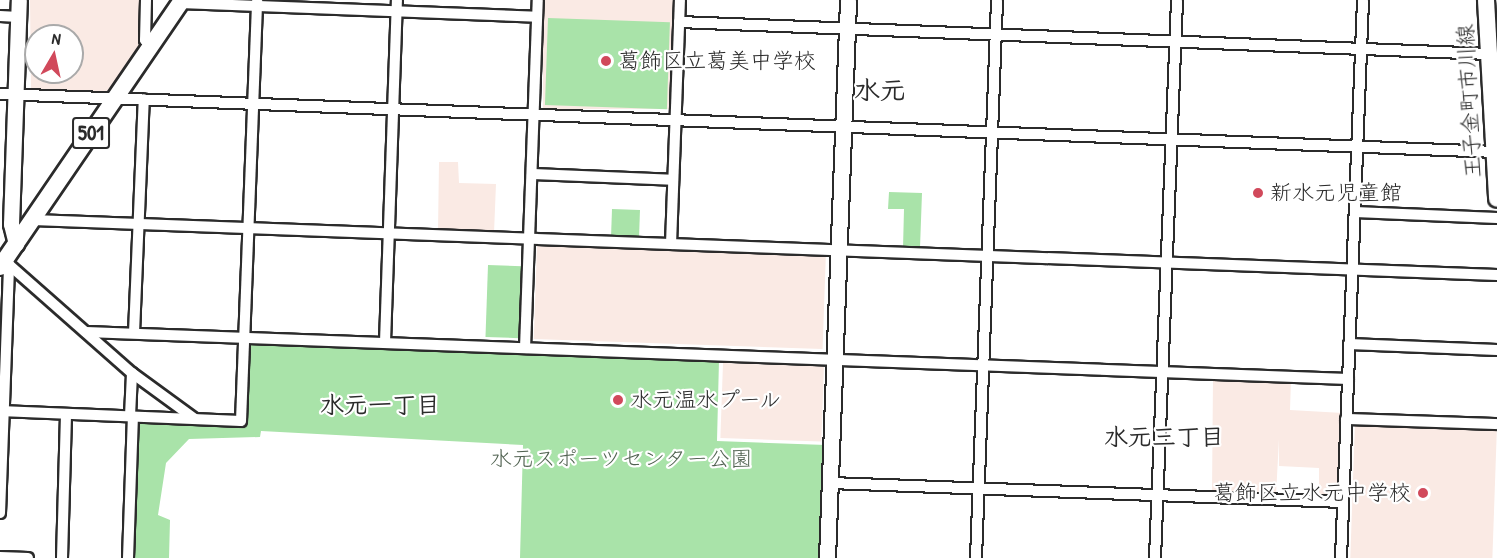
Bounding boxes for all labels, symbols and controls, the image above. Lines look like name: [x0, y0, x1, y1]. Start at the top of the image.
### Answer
street label: 王子金町市川線: [1452, 23, 1486, 179]
north arrow: [24, 24, 84, 84]
text: N: [51, 27, 62, 50]
place label: 葛飾区立葛美中学校: [618, 48, 816, 74]
marker: 葛飾区立葛美中学校: [599, 54, 613, 68]
district label: 水元: [854, 74, 906, 106]
road number: 501: [72, 115, 110, 151]
place label: 新水元児童館: [1270, 180, 1402, 206]
marker: 新水元児童館: [1251, 186, 1265, 200]
place label: 水元温水プール: [630, 387, 783, 413]
district label: 水元一丁目: [320, 391, 440, 419]
marker: 水元温水プール: [611, 393, 625, 407]
district label: 水元三丁目: [1104, 423, 1224, 451]
park label: 水元スポーツセンター公園: [489, 446, 753, 472]
place label: 葛飾区立水元中学校: [1213, 480, 1411, 506]
marker: 葛飾区立水元中学校: [1416, 486, 1430, 500]

